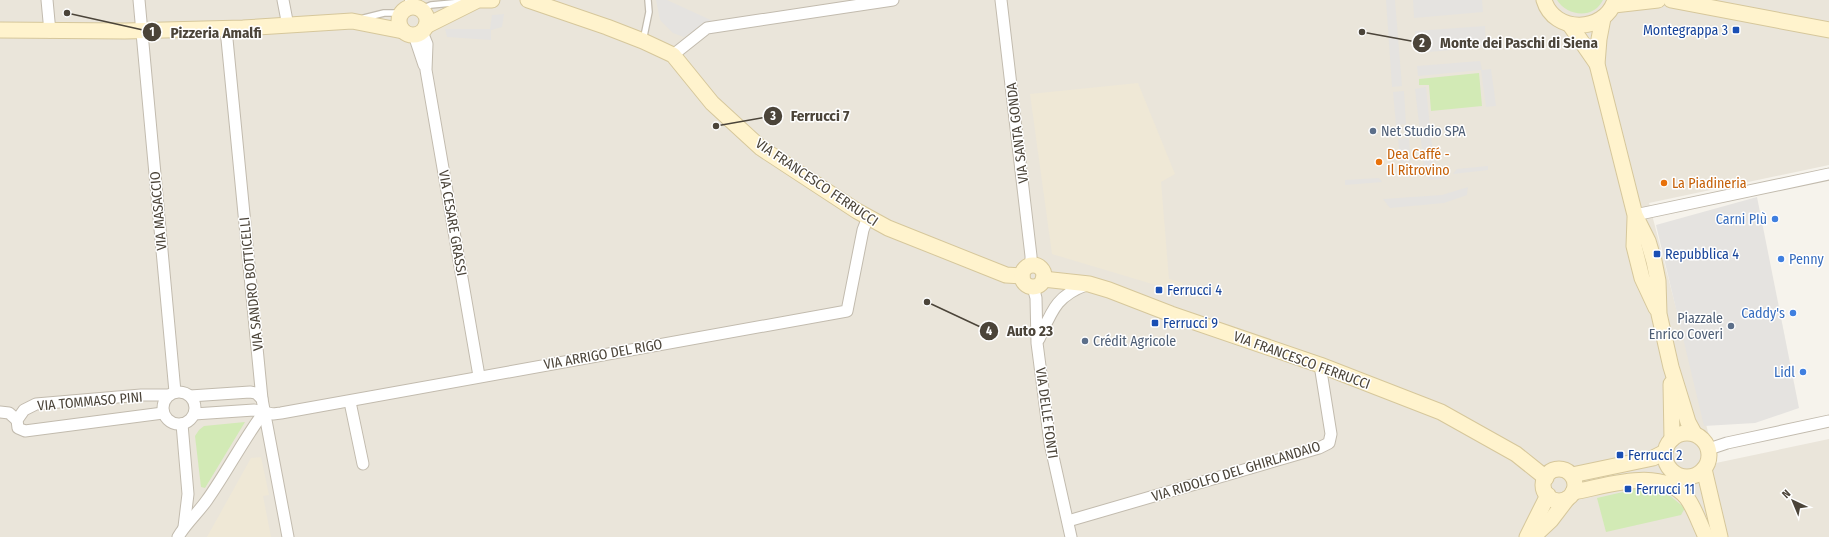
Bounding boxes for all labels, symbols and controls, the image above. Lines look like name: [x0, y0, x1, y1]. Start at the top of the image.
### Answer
callout: Pizzeria Amalfi: [142, 19, 269, 46]
place label: Montegrappa 3: [1643, 22, 1728, 39]
text: Pizzeria Amalfi: [170, 24, 262, 42]
text: 1: [149, 25, 155, 39]
marker: Montegrappa 3: [1731, 25, 1741, 35]
callout: Monte dei Paschi di Siena: [1412, 29, 1606, 56]
text: Monte dei Paschi di Siena: [1440, 34, 1598, 52]
text: 2: [1418, 36, 1425, 50]
street label: VIA SANTA GONDA: [1003, 81, 1032, 184]
callout: Ferrucci 7: [763, 102, 858, 129]
text: Ferrucci 7: [791, 107, 850, 125]
text: 3: [769, 109, 776, 123]
place label: Net Studio SPA: [1381, 123, 1466, 140]
marker: Net Studio SPA: [1368, 126, 1378, 136]
street label: VIA FRANCESCO FERRUCCI: [752, 135, 881, 230]
place label: Dea Caffé - Il Ritrovino: [1387, 146, 1450, 179]
marker: Dea Caffé - Il Ritrovino: [1374, 157, 1384, 167]
street label: VIA CESARE GRASSI: [435, 169, 470, 277]
street label: VIA MASACCIO: [147, 171, 170, 251]
place label: La Piadineria: [1672, 175, 1747, 192]
marker: La Piadineria: [1659, 178, 1669, 188]
place label: Carni PIù: [1716, 211, 1767, 228]
marker: Carni PIù: [1770, 214, 1780, 224]
street label: VIA SANDRO BOTTICELLI: [236, 216, 267, 352]
place label: Repubblica 4: [1665, 246, 1739, 263]
marker: Repubblica 4: [1652, 249, 1662, 259]
place label: Penny: [1789, 251, 1824, 268]
marker: Penny: [1776, 254, 1786, 264]
place label: Ferrucci 4: [1167, 282, 1222, 299]
marker: Ferrucci 4: [1154, 285, 1164, 295]
place label: Caddy's: [1741, 305, 1785, 322]
marker: Caddy's: [1788, 308, 1798, 318]
place label: Piazzale Enrico Coveri: [1649, 310, 1723, 343]
place label: Ferrucci 9: [1163, 315, 1218, 332]
callout: Auto 23: [979, 318, 1061, 345]
marker: Ferrucci 9: [1150, 318, 1160, 328]
marker: Piazzale Enrico Coveri: [1726, 321, 1736, 331]
text: Auto 23: [1006, 322, 1053, 340]
text: 4: [986, 324, 992, 338]
street label: VIA FRANCESCO FERRUCCI: [1231, 328, 1372, 393]
place label: Crédit Agricole: [1093, 333, 1176, 350]
street label: VIA ARRIGO DEL RIGO: [542, 336, 664, 373]
marker: Crédit Agricole: [1080, 336, 1090, 346]
place label: Lidl: [1774, 364, 1795, 381]
street label: VIA DELLE FONTI: [1032, 366, 1061, 460]
marker: Lidl: [1798, 367, 1808, 377]
street label: VIA TOMMASO PINI: [37, 388, 143, 415]
street label: VIA RIDOLFO DEL GHIRLANDAIO: [1150, 438, 1323, 505]
place label: Ferrucci 2: [1628, 447, 1682, 464]
marker: Ferrucci 2: [1615, 450, 1625, 460]
place label: Ferrucci 11: [1636, 481, 1695, 498]
north arrow: [1773, 481, 1813, 521]
marker: Ferrucci 11: [1623, 484, 1633, 494]
text: N: [1780, 487, 1793, 501]

